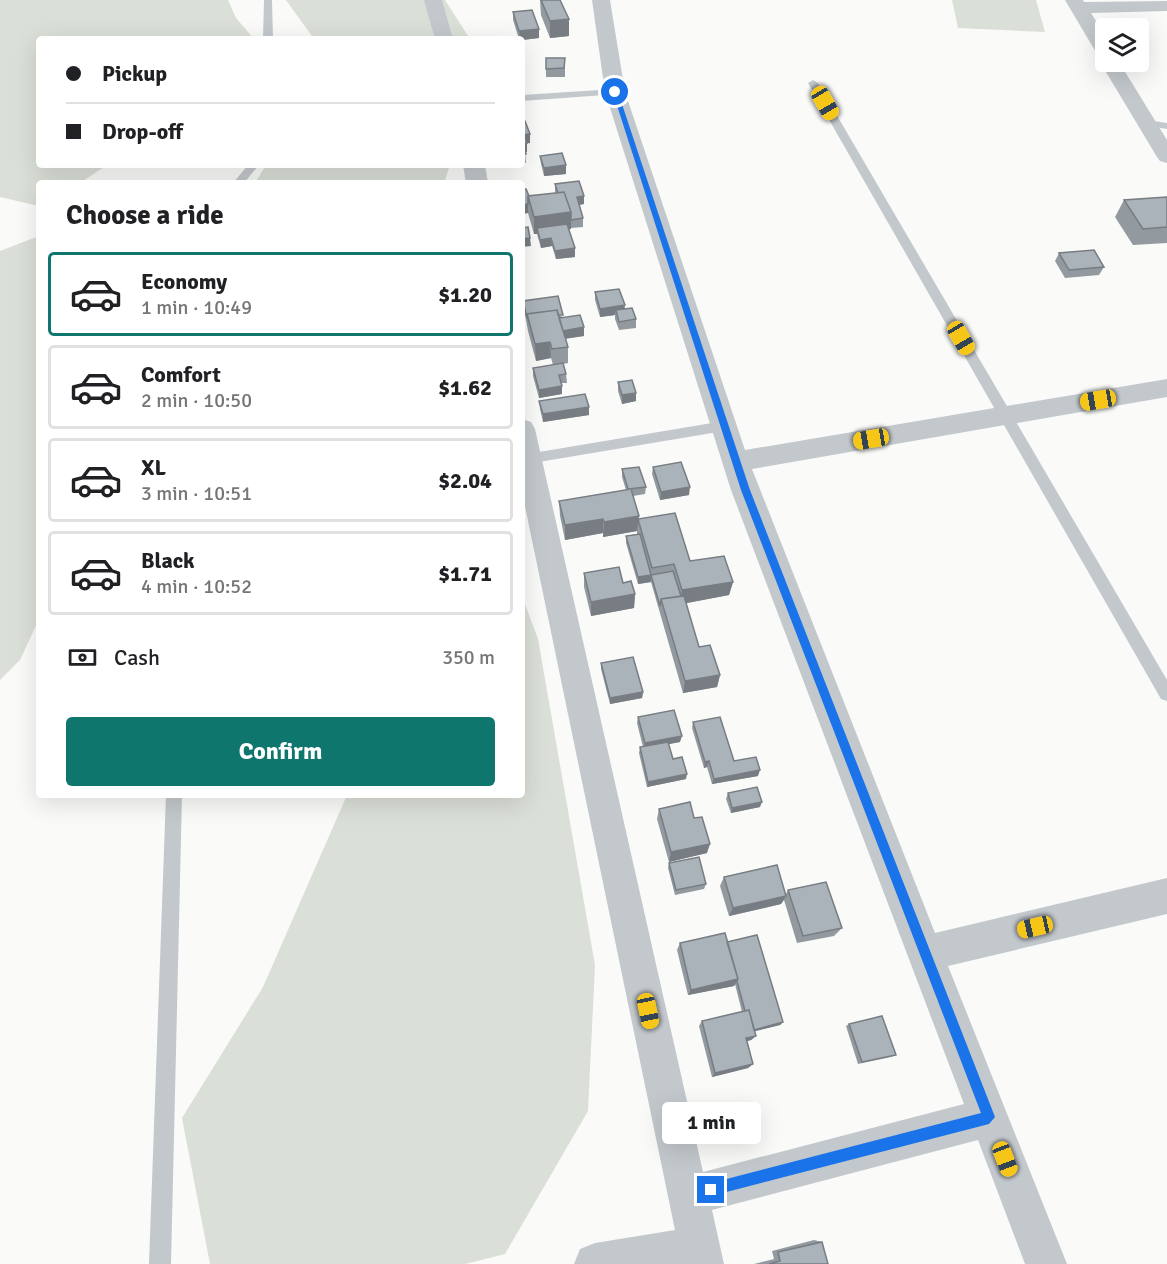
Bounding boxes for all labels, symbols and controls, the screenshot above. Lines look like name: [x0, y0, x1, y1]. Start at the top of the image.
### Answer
map controls: [1095, 18, 1149, 72]
button: layers: [1095, 18, 1149, 72]
text: Pickup: [102, 60, 167, 87]
route start: [601, 78, 628, 105]
car: [808, 83, 842, 123]
text: Drop-off: [102, 118, 183, 145]
text: Choose a ride: [66, 199, 224, 232]
icon: car: [69, 267, 123, 321]
text: Economy: [141, 268, 227, 295]
text: $1.20: [438, 281, 492, 308]
text: 1 min · 10:49: [141, 295, 252, 320]
car: [944, 318, 978, 358]
icon: car: [69, 360, 123, 414]
text: Comfort: [141, 361, 221, 388]
text: $1.62: [438, 374, 492, 401]
text: 2 min · 10:50: [141, 388, 252, 413]
car: [1079, 388, 1117, 412]
car: [852, 427, 890, 451]
icon: car: [69, 453, 123, 507]
text: XL: [141, 454, 166, 481]
text: $2.04: [438, 467, 492, 494]
text: 3 min · 10:51: [141, 481, 252, 506]
icon: car: [69, 546, 123, 600]
text: Black: [141, 547, 195, 574]
text: $1.71: [438, 560, 492, 587]
text: 4 min · 10:52: [141, 574, 252, 599]
icon: cash: [66, 641, 99, 674]
text: Cash: [114, 644, 160, 671]
text: 350 m: [442, 645, 495, 670]
button: Confirm: [66, 717, 495, 786]
car: [1015, 914, 1055, 940]
car: [635, 992, 661, 1030]
callout: 1 min: [662, 1103, 760, 1145]
text: 1 min: [687, 1110, 736, 1135]
car: [990, 1139, 1020, 1179]
route end: [697, 1176, 724, 1203]

